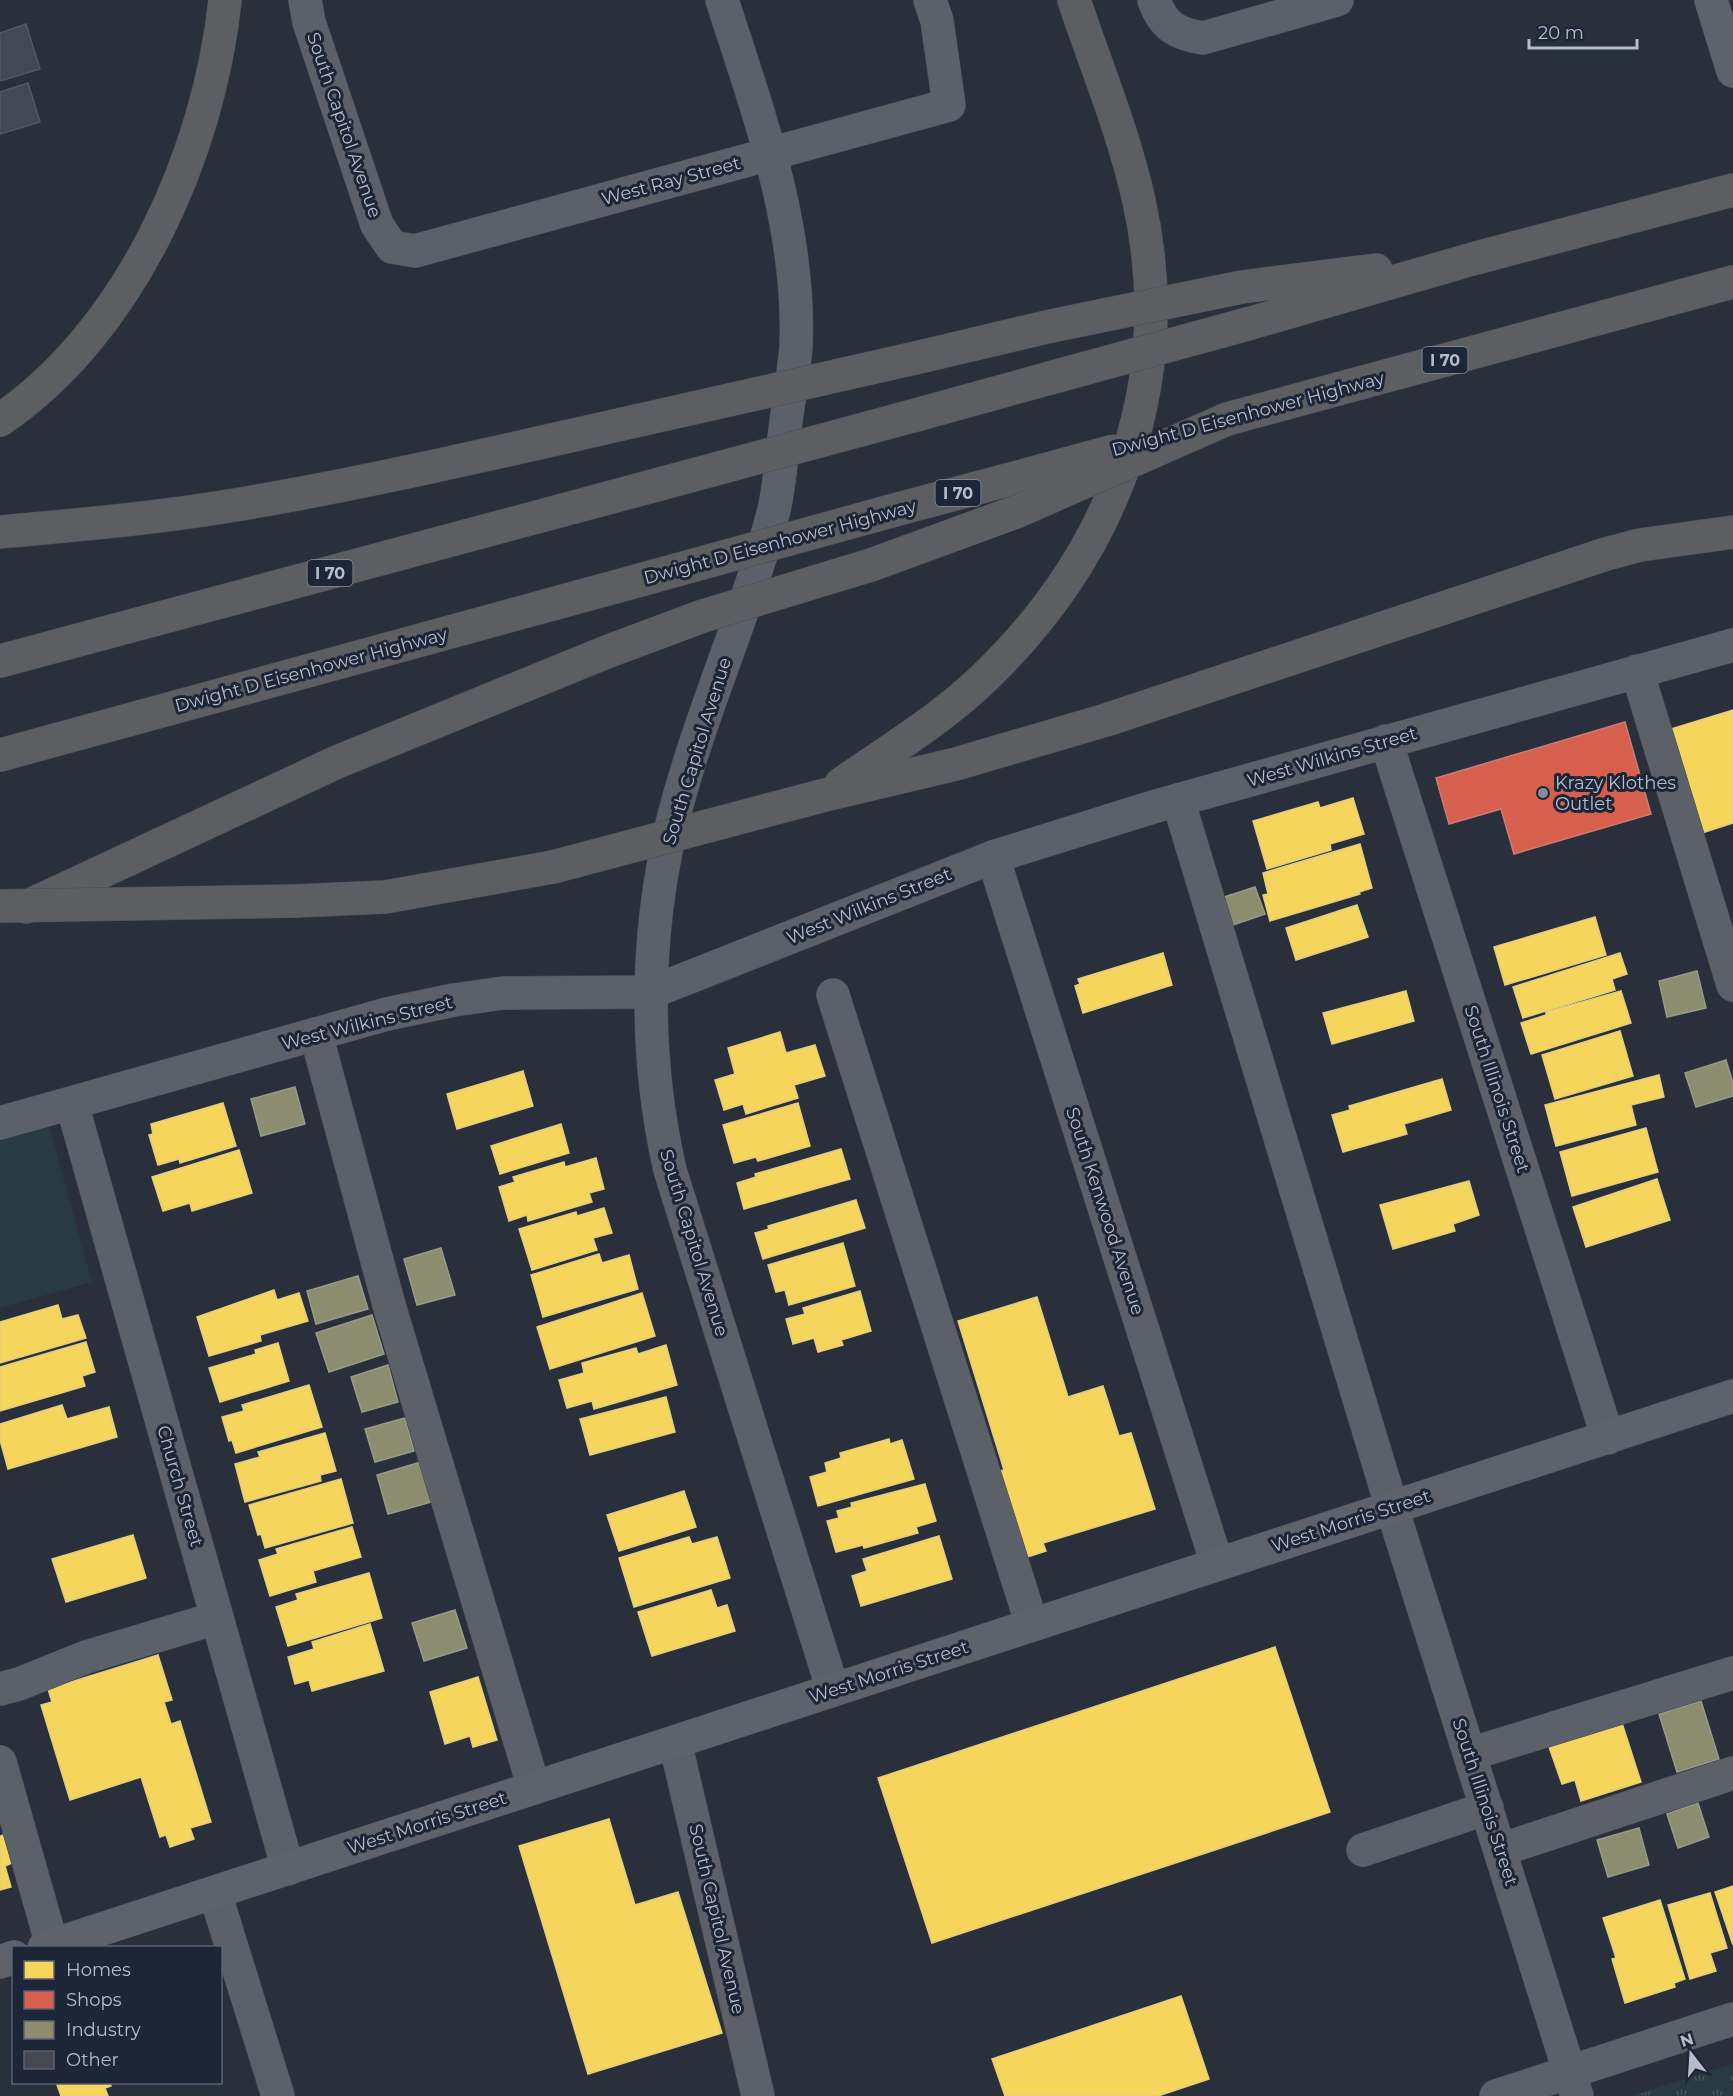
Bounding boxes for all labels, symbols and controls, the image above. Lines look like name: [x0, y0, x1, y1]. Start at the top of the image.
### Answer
scale bar: [1529, 12, 1637, 50]
text: 20 m: [1538, 22, 1584, 44]
street label: South Capitol Avenue: [302, 29, 386, 221]
street label: West Ray Street: [599, 152, 743, 210]
road number: I 70: [1422, 347, 1468, 373]
street label: Dwight D Eisenhower Highway: [1109, 367, 1387, 461]
road number: I 70: [936, 480, 980, 506]
street label: Dwight D Eisenhower Highway: [641, 495, 919, 589]
road number: I 70: [308, 560, 352, 586]
street label: Dwight D Eisenhower Highway: [172, 623, 450, 717]
street label: South Capitol Avenue: [658, 655, 736, 847]
street label: West Wilkins Street: [1244, 722, 1420, 792]
place label: Krazy Klothes Outlet: [1555, 772, 1676, 815]
marker: Krazy Klothes Outlet: [1536, 786, 1550, 800]
street label: West Wilkins Street: [783, 863, 955, 949]
street label: West Wilkins Street: [279, 991, 455, 1055]
street label: South Illinois Street: [1460, 1002, 1534, 1176]
street label: South Kenwood Avenue: [1061, 1104, 1149, 1318]
street label: South Capitol Avenue: [655, 1147, 733, 1339]
street label: Church Street: [152, 1423, 208, 1549]
street label: West Morris Street: [1269, 1485, 1433, 1557]
street label: West Morris Street: [807, 1636, 971, 1708]
street label: South Illinois Street: [1448, 1715, 1522, 1889]
street label: West Morris Street: [345, 1787, 509, 1859]
street label: South Capitol Avenue: [684, 1822, 750, 2016]
legend: [12, 1946, 222, 2084]
text: Homes: [66, 1959, 131, 1981]
text: Shops: [66, 1989, 122, 2011]
text: Industry: [66, 2019, 141, 2041]
north arrow: [1661, 2024, 1721, 2084]
text: N: [1678, 2029, 1696, 2051]
text: Other: [66, 2049, 119, 2071]

